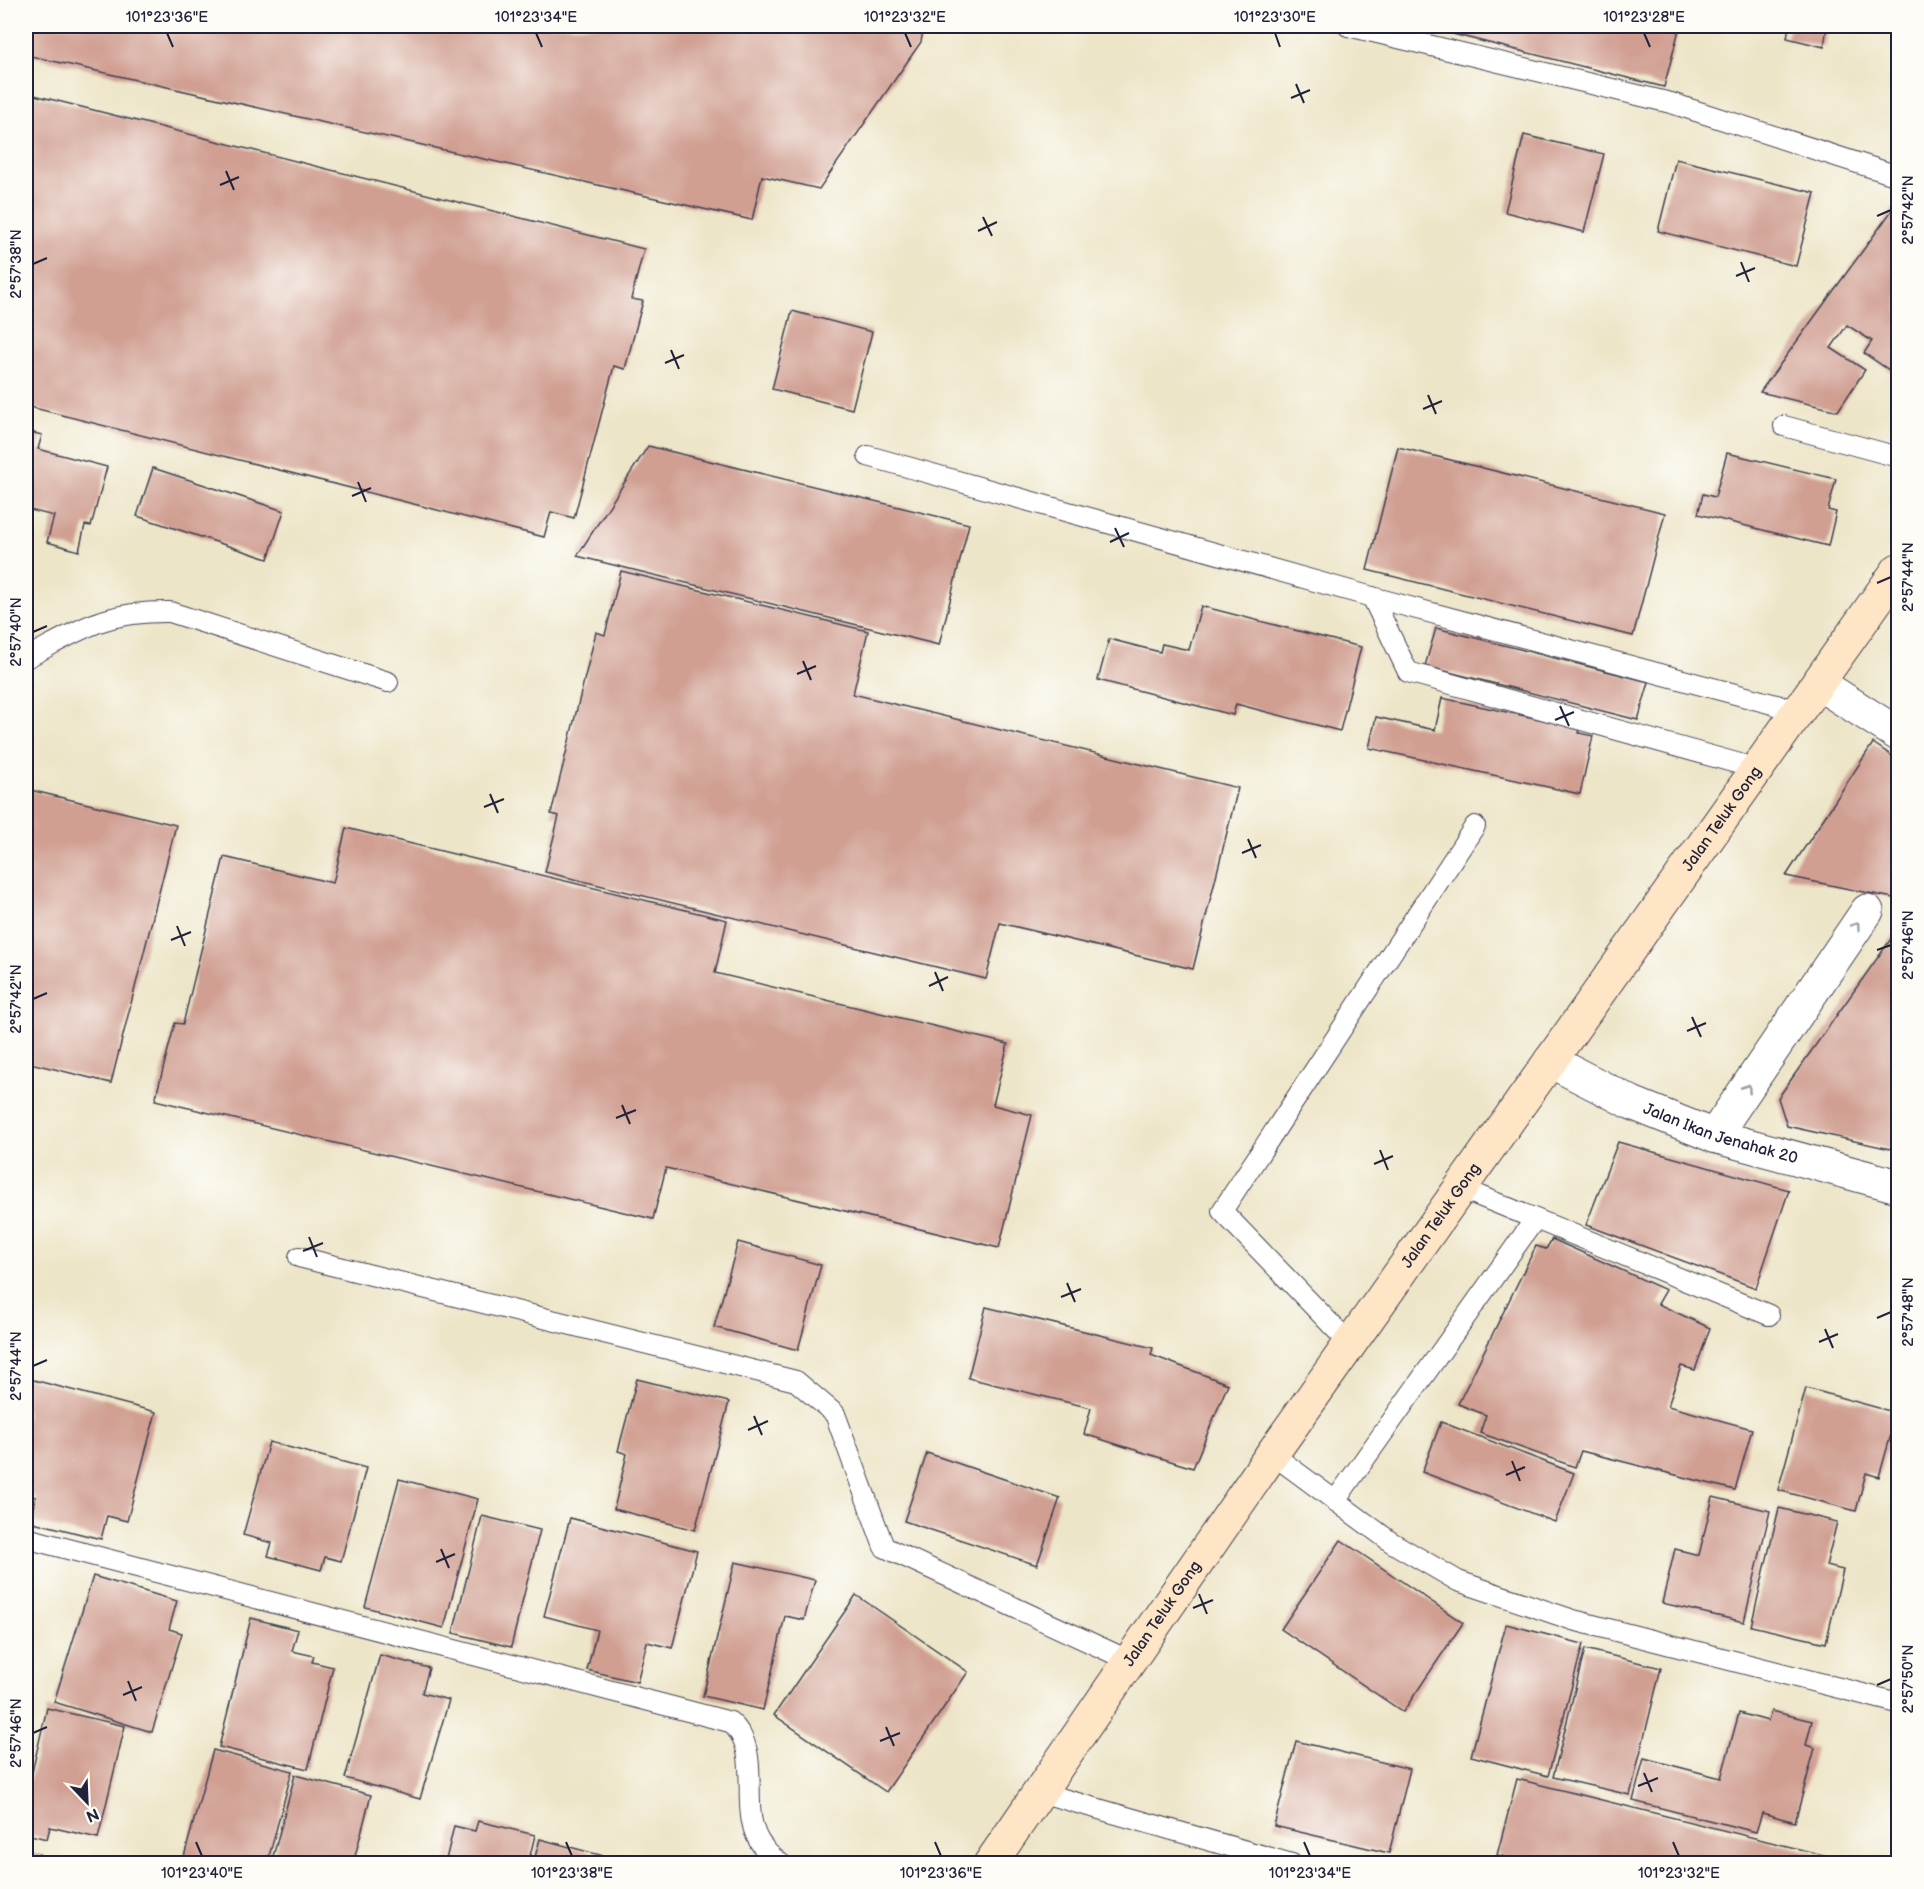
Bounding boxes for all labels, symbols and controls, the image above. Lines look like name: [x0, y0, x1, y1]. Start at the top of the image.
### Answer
text: 101°23'36"E: [126, 8, 208, 27]
text: 101°23'34"E: [495, 8, 577, 27]
text: 101°23'32"E: [864, 8, 946, 27]
text: 101°23'30"E: [1234, 8, 1316, 27]
text: 101°23'28"E: [1603, 8, 1685, 27]
text: 2°57'42"N: [1899, 175, 1918, 245]
text: 2°57'38"N: [7, 229, 26, 299]
text: 2°57'44"N: [1899, 542, 1918, 612]
text: 2°57'40"N: [7, 597, 26, 667]
street label: Jalan Teluk Gong: [1678, 763, 1765, 875]
text: 2°57'46"N: [1899, 910, 1918, 980]
one-way arrow: [1849, 922, 1860, 933]
text: 2°57'42"N: [7, 964, 26, 1034]
one-way arrow: [1740, 1083, 1751, 1094]
street label: Jalan Ikan Jenahak 20: [1641, 1099, 1800, 1168]
street label: Jalan Teluk Gong: [1397, 1159, 1485, 1271]
text: 2°57'48"N: [1899, 1277, 1918, 1347]
text: 2°57'44"N: [7, 1331, 26, 1401]
street label: Jalan Teluk Gong: [1119, 1557, 1205, 1670]
text: 2°57'50"N: [1899, 1645, 1918, 1713]
text: 2°57'46"N: [7, 1698, 26, 1768]
north arrow: [57, 1772, 117, 1832]
text: N: [83, 1803, 102, 1826]
text: 101°23'40"E: [161, 1864, 243, 1883]
text: 101°23'38"E: [531, 1864, 613, 1883]
text: 101°23'36"E: [900, 1864, 982, 1883]
text: 101°23'34"E: [1269, 1864, 1351, 1883]
text: 101°23'32"E: [1638, 1864, 1720, 1883]

